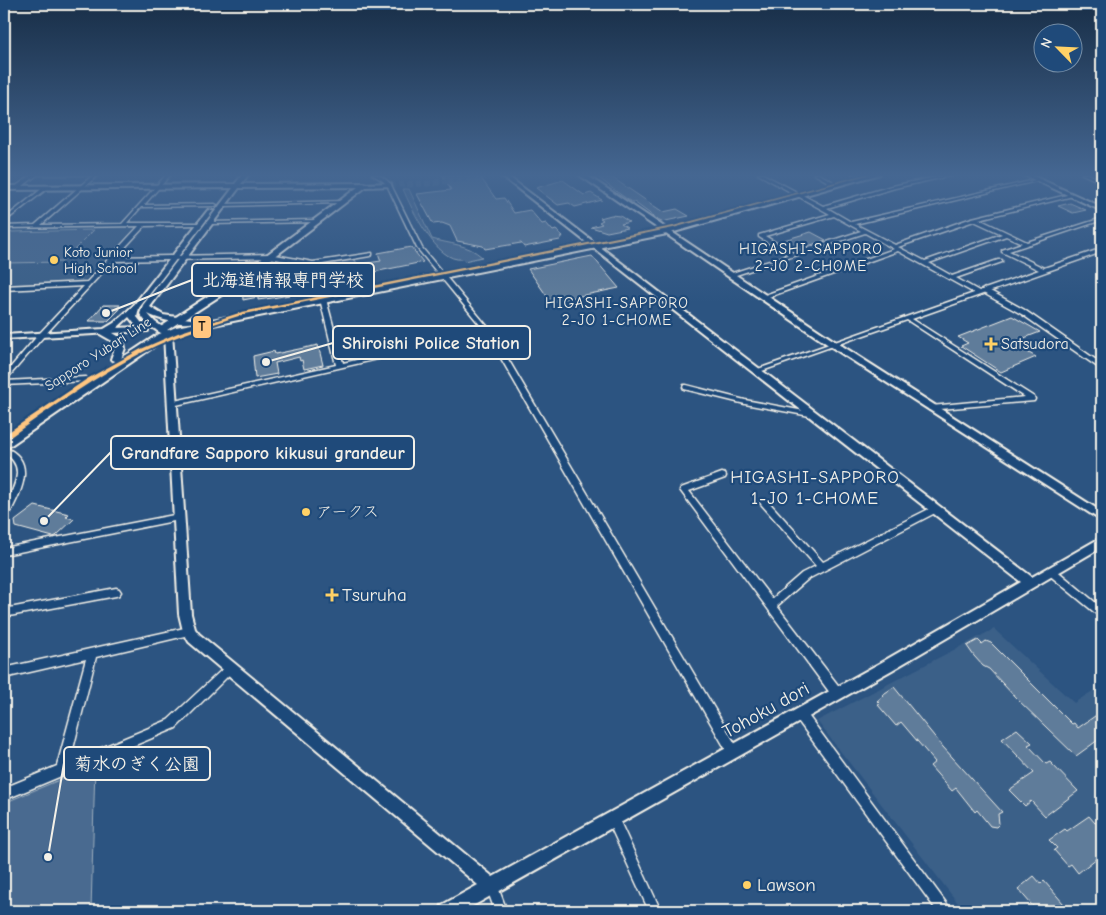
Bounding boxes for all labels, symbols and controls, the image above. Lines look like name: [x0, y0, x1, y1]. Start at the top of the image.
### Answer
north arrow: [1034, 22, 1084, 72]
text: N: [1037, 35, 1056, 51]
district label: HIGASHI-SAPPORO 2-JO 2-CHOME: [739, 240, 883, 275]
place label: Koto Junior High School: [64, 244, 137, 277]
marker: Koto Junior High School: [48, 254, 60, 266]
callout: 北海道情報専門学校: [192, 263, 374, 296]
text: 北海道情報専門学校: [202, 270, 364, 291]
district label: HIGASHI-SAPPORO 2-JO 1-CHOME: [545, 294, 689, 329]
street label: Sapporo Yubari Line: [42, 313, 154, 395]
line badge: T: [192, 315, 212, 339]
text: T: [198, 318, 206, 335]
callout: Shiroishi Police Station: [333, 326, 530, 359]
text: Shiroishi Police Station: [342, 333, 520, 354]
place label: Satsudora: [1001, 335, 1069, 353]
marker: Satsudora: [985, 338, 997, 350]
callout: Grandfare Sapporo kikusui grandeur: [111, 436, 414, 469]
text: Grandfare Sapporo kikusui grandeur: [121, 443, 405, 464]
district label: HIGASHI-SAPPORO 1-JO 1-CHOME: [730, 467, 900, 509]
place label: アークス: [316, 503, 379, 521]
marker: アークス: [300, 506, 312, 518]
place label: Tsuruha: [342, 584, 407, 606]
marker: Tsuruha: [326, 589, 338, 601]
street label: Tohoku dori: [719, 677, 813, 743]
callout: 菊水のぎく公園: [64, 747, 210, 780]
text: 菊水のぎく公園: [74, 754, 200, 775]
place label: Lawson: [757, 874, 816, 896]
marker: Lawson: [741, 879, 753, 891]

